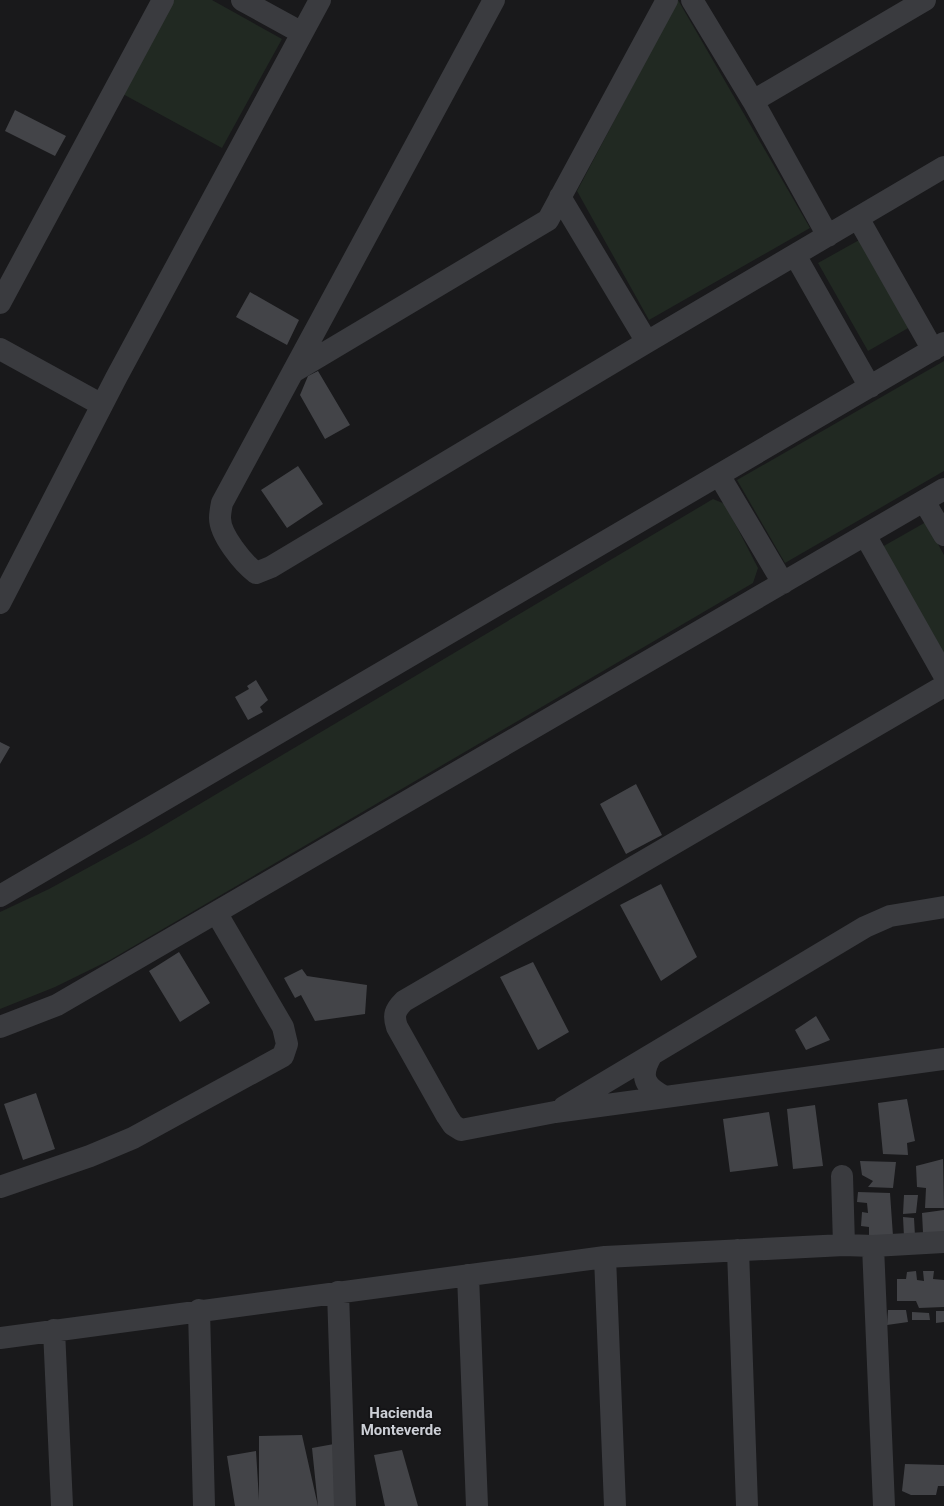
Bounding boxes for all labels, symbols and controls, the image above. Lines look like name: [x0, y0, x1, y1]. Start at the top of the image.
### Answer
district label: Hacienda Monteverde: [361, 1404, 441, 1439]

